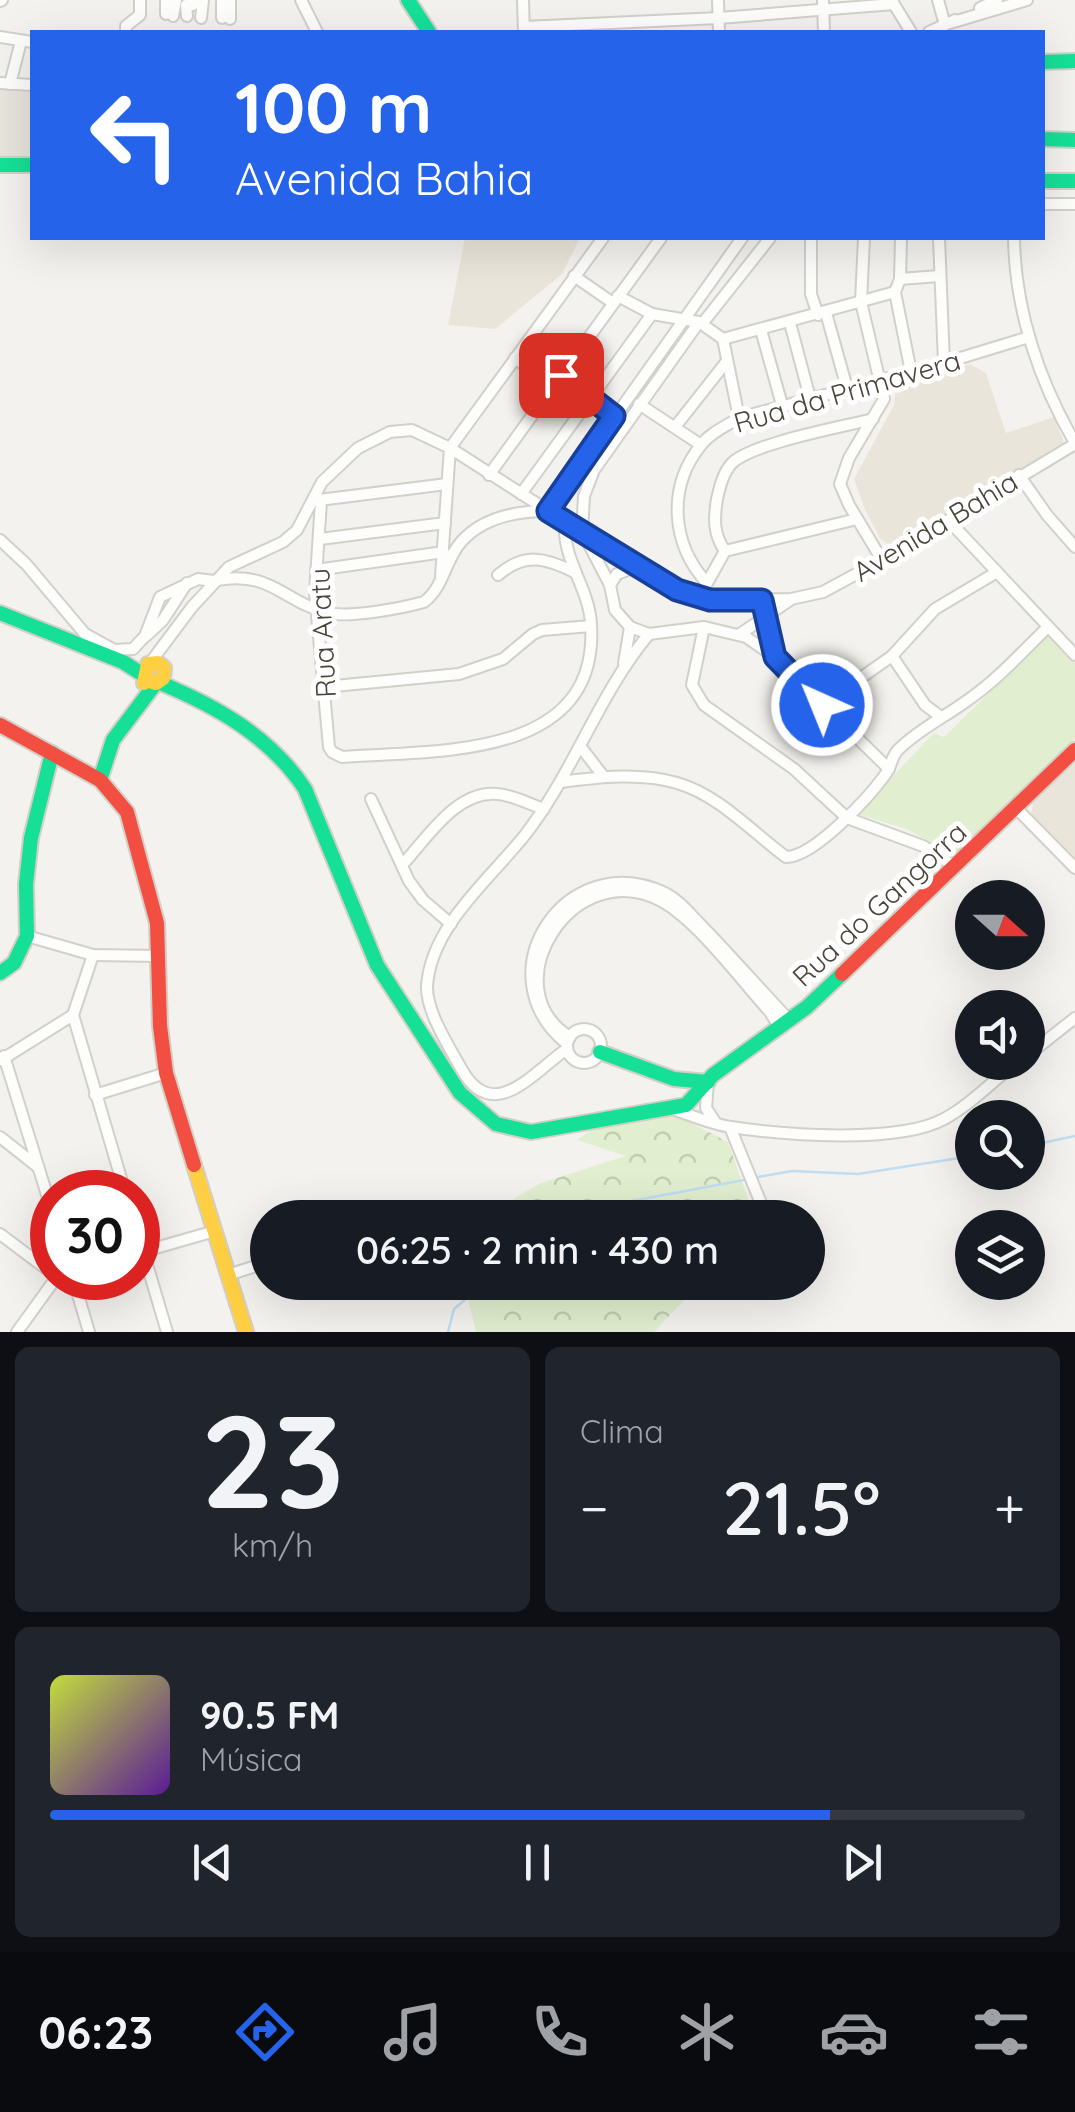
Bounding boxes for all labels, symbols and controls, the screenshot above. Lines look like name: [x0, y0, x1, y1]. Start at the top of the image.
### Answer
text: 100 m: [235, 63, 432, 151]
icon: left: [70, 70, 200, 200]
text: Avenida Bahia: [235, 150, 533, 206]
pin: [519, 333, 604, 418]
street label: Rua da Primavera: [730, 342, 964, 440]
icon: arrive: [534, 348, 589, 403]
street label: Avenida Bahia: [846, 463, 1024, 589]
street label: Rua Aratu: [301, 567, 343, 699]
position arrow: [770, 653, 874, 757]
street label: Rua do Gangorra: [785, 814, 973, 994]
north arrow: [955, 880, 1045, 970]
map controls: [955, 880, 1045, 1300]
button: sound: [955, 990, 1045, 1080]
button: search: [955, 1100, 1045, 1190]
speed limit sign: 30: [30, 1170, 160, 1300]
button: layers: [955, 1210, 1045, 1300]
text: 06:25 · 2 min · 430 m: [356, 1226, 719, 1274]
text: 23: [201, 1378, 344, 1541]
text: Clima: [580, 1411, 664, 1451]
text: 21.5°: [722, 1460, 880, 1554]
text: −: [580, 1473, 609, 1542]
text: +: [994, 1473, 1025, 1542]
text: km/h: [232, 1525, 313, 1565]
text: 90.5 FM: [200, 1691, 339, 1739]
text: Música: [200, 1739, 303, 1779]
icon: previous: [185, 1835, 240, 1890]
icon: pause: [510, 1835, 565, 1890]
icon: next: [835, 1835, 890, 1890]
icon: directions: [230, 1997, 300, 2067]
icon: music: [378, 1997, 448, 2067]
icon: phone: [525, 1997, 595, 2067]
icon: climate: [672, 1997, 742, 2067]
icon: car: [819, 1997, 889, 2067]
icon: filters: [966, 1997, 1036, 2067]
text: 06:23: [39, 2004, 153, 2060]

